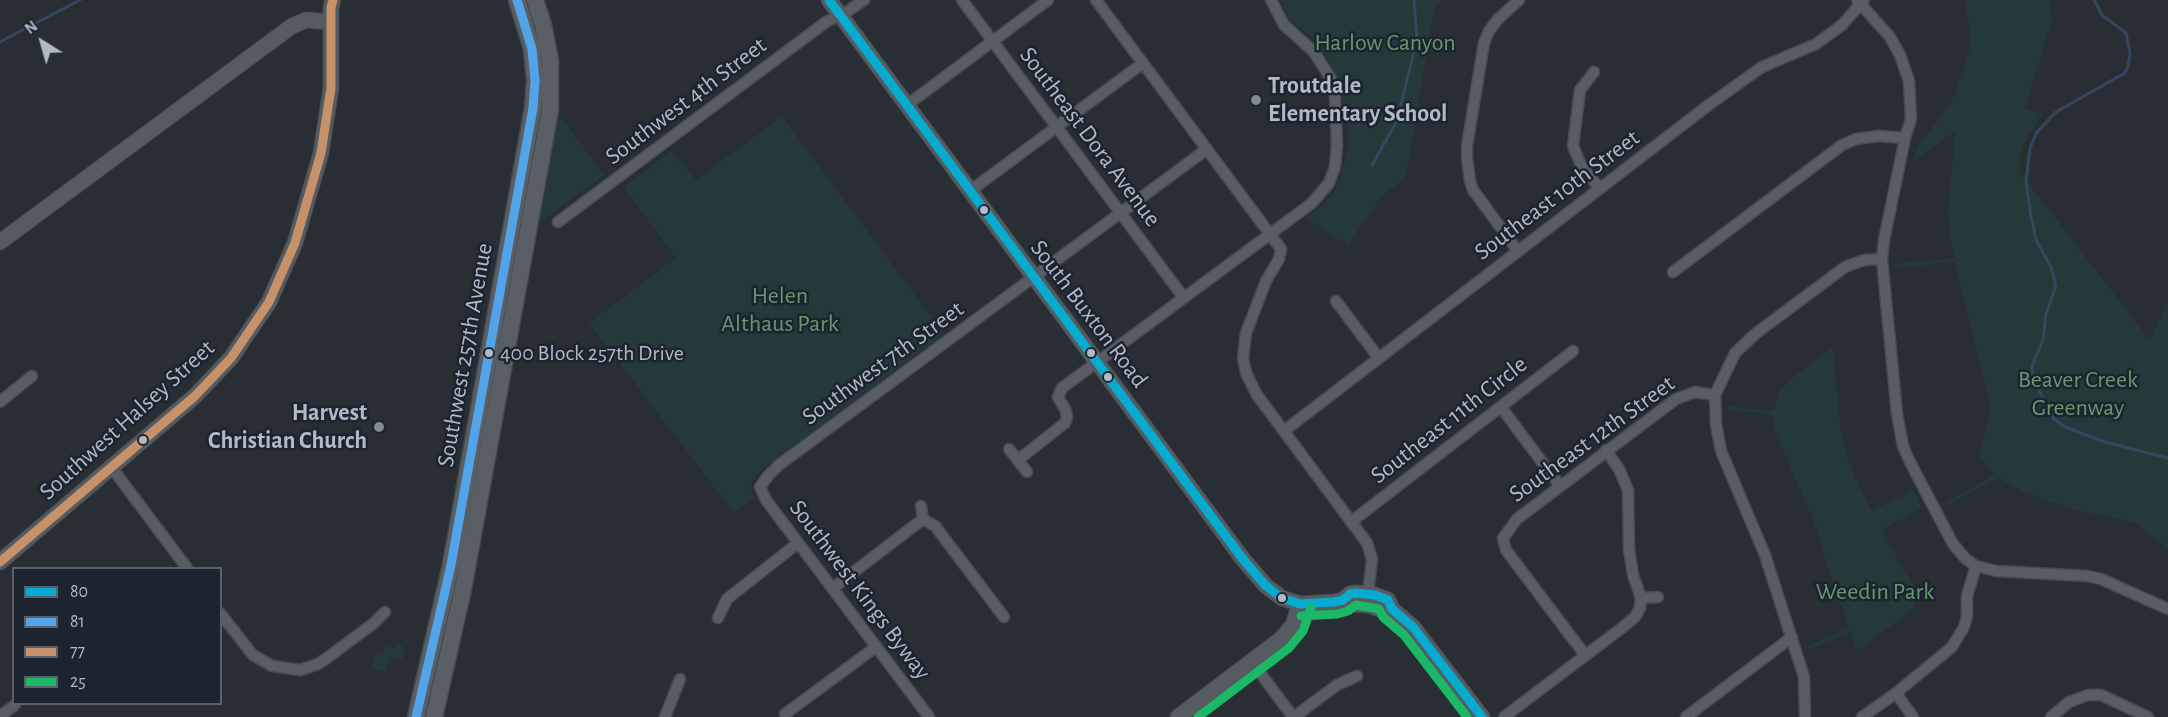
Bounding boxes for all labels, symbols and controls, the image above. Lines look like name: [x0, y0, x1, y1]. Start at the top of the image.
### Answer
north arrow: [12, 12, 72, 72]
text: N: [22, 18, 40, 37]
park label: Harlow Canyon: [1314, 29, 1456, 57]
street label: Southwest 4th Street: [600, 31, 772, 171]
street label: Southeast Dora Avenue: [1013, 42, 1167, 232]
place label: Troutdale Elementary School: [1268, 72, 1447, 128]
marker: Troutdale Elementary School: [1249, 93, 1263, 107]
street label: Southeast 10th Street: [1469, 124, 1645, 266]
unlabelled marker: [978, 204, 990, 216]
street label: South Buxton Road: [1024, 234, 1154, 394]
street label: Southwest 257th Avenue: [431, 241, 499, 469]
park label: Helen Althaus Park: [721, 282, 839, 338]
street label: Southwest 7th Street: [797, 295, 969, 431]
street label: Southwest Halsey Street: [34, 334, 220, 506]
place label: 400 Block 257th Drive: [500, 340, 684, 366]
marker: 400 Block 257th Drive: [483, 347, 495, 359]
unlabelled marker: [1085, 347, 1097, 359]
street label: Southeast 11th Circle: [1365, 350, 1533, 490]
park label: Beaver Creek Greenway: [2018, 366, 2138, 422]
street label: Southeast 12th Street: [1504, 369, 1680, 509]
unlabelled marker: [1102, 371, 1114, 383]
place label: Harvest Christian Church: [208, 399, 367, 455]
marker: Harvest Christian Church: [372, 420, 386, 434]
unlabelled marker: [137, 434, 149, 446]
street label: Southwest Kings Byway: [783, 494, 937, 686]
legend: [12, 567, 222, 705]
park label: Weedin Park: [1816, 578, 1934, 606]
text: 80: [70, 583, 88, 601]
unlabelled marker: [1276, 592, 1288, 604]
text: 81: [70, 613, 85, 631]
text: 77: [70, 643, 85, 661]
text: 25: [70, 673, 86, 691]

